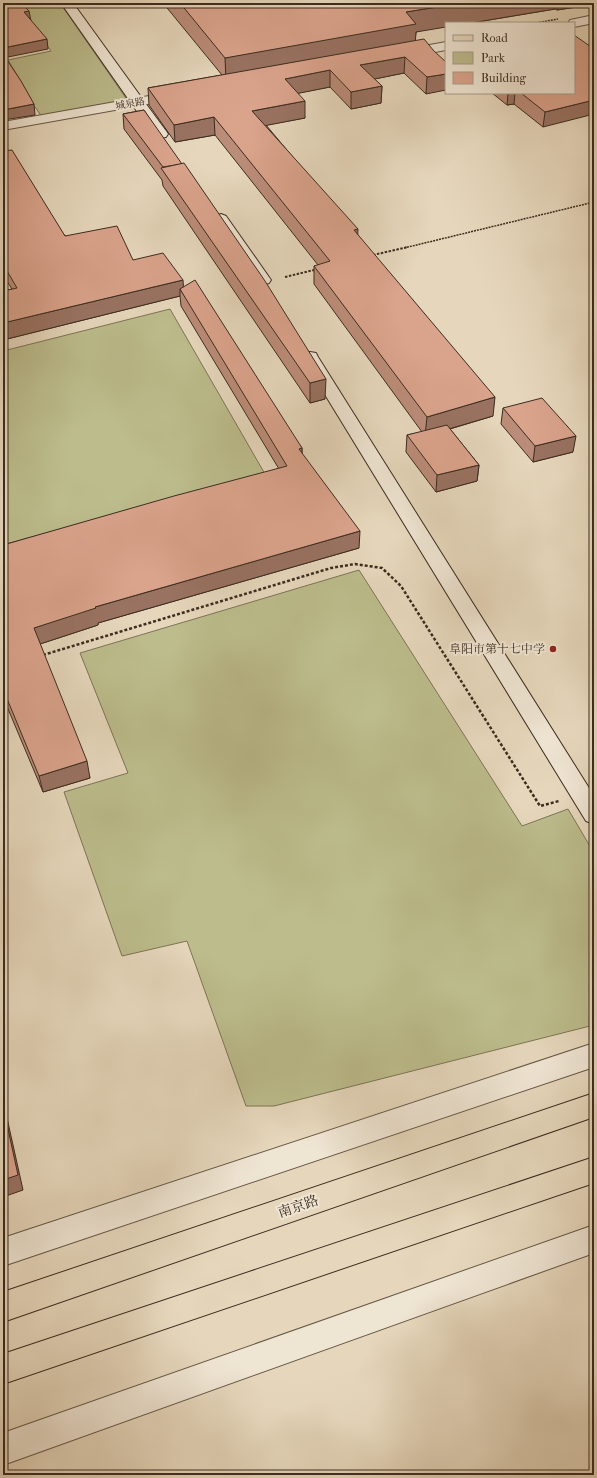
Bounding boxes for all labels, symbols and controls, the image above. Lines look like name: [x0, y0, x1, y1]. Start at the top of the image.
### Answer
legend: [445, 22, 575, 94]
text: Road: [481, 31, 508, 45]
text: Park: [481, 51, 506, 65]
text: Building: [481, 71, 526, 85]
street label: 城泉路: [114, 95, 146, 112]
place label: 阜阳市第十七中学: [449, 642, 545, 656]
marker: 阜阳市第十七中学: [548, 644, 558, 654]
street label: 南京路: [276, 1192, 321, 1221]

